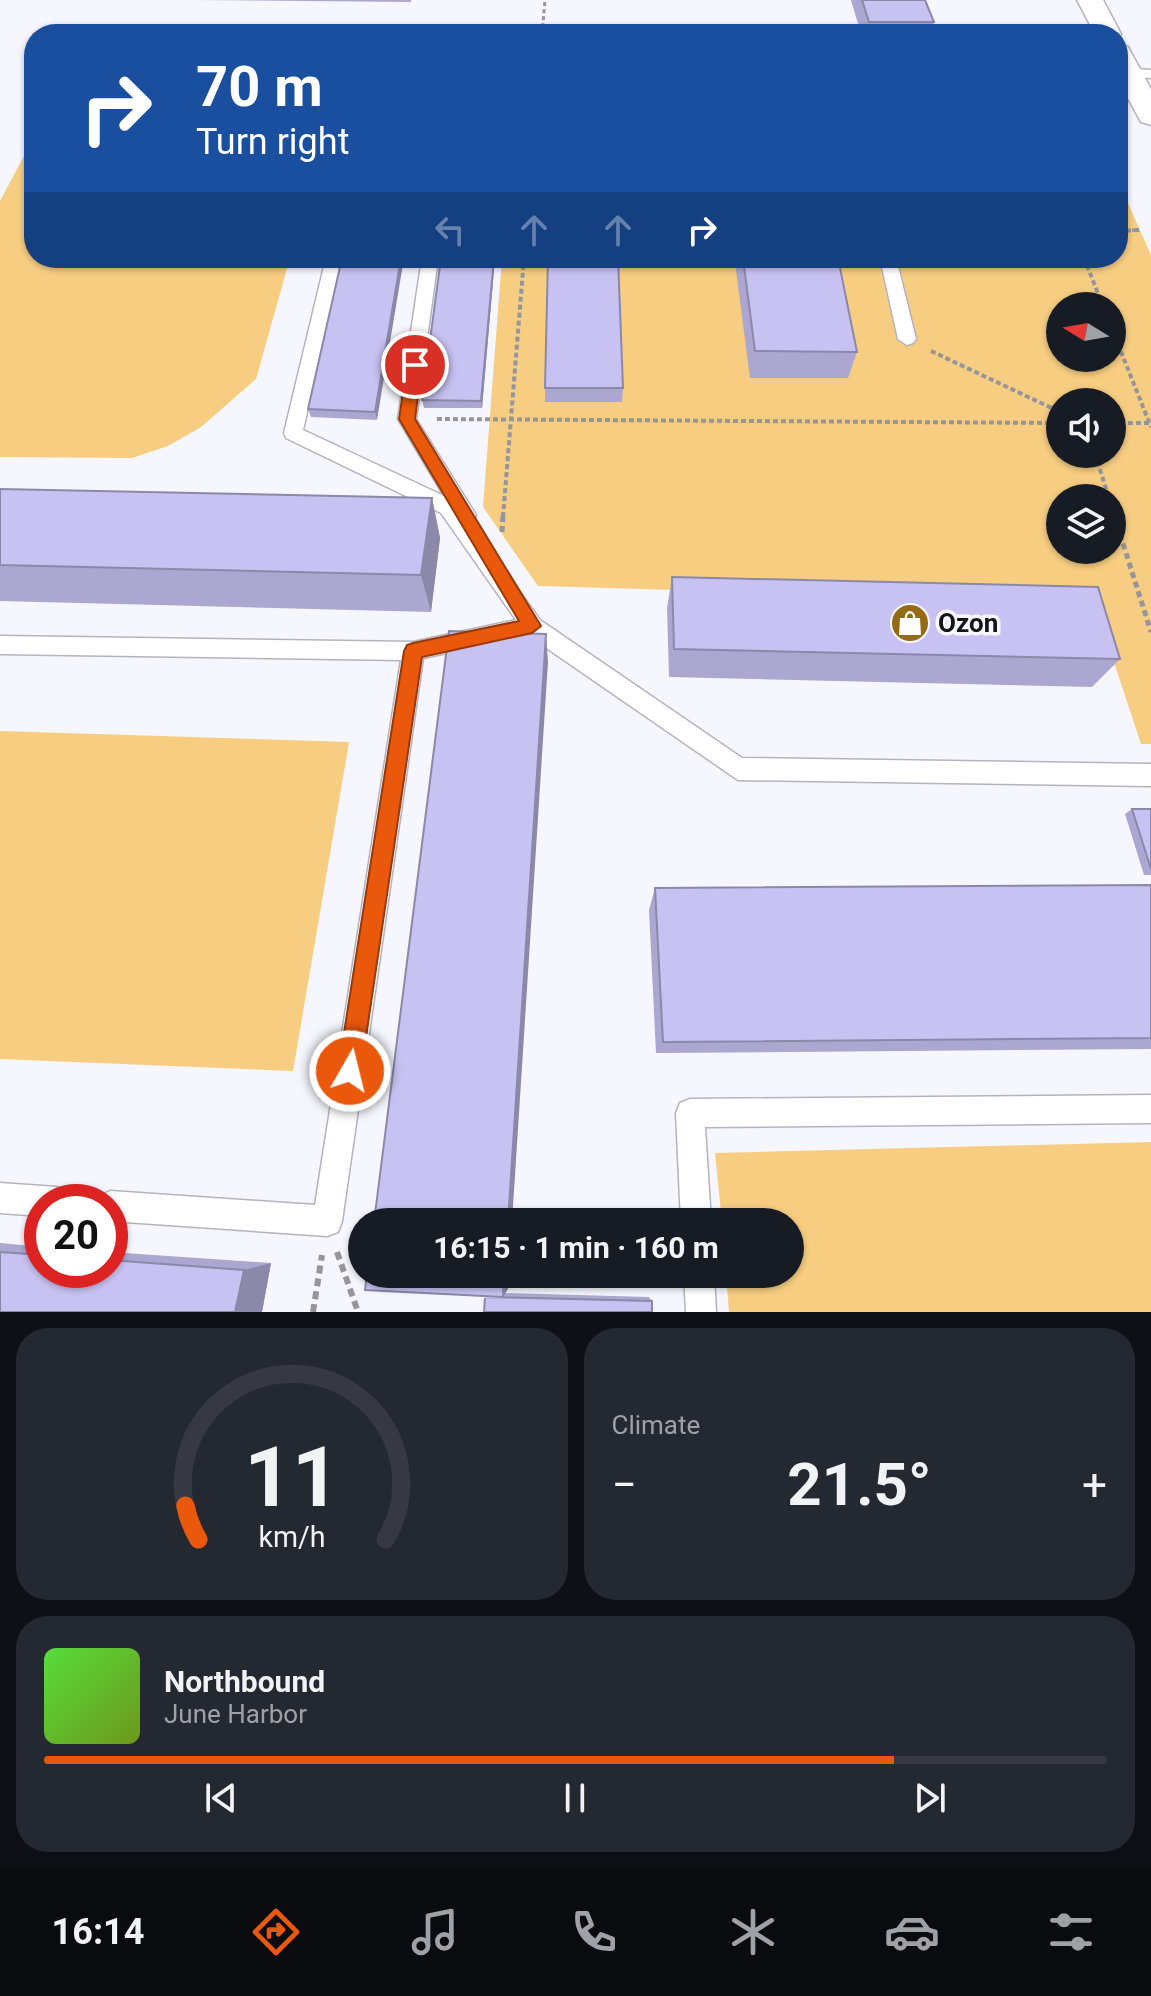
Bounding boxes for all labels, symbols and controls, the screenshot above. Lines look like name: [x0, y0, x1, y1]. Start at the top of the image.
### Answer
text: 70 m: [196, 54, 323, 120]
icon: right: [64, 56, 168, 160]
text: Turn right: [196, 121, 349, 163]
icon: left: [428, 208, 472, 252]
icon: ahead: [512, 208, 556, 252]
icon: ahead: [596, 208, 640, 252]
icon: right: [680, 208, 724, 252]
north arrow: [1046, 292, 1126, 372]
map controls: [1046, 292, 1126, 564]
pin: [381, 331, 449, 399]
icon: arrive: [393, 343, 437, 387]
button: sound: [1046, 388, 1126, 468]
button: layers: [1046, 484, 1126, 564]
shop icon: Ozon: [889, 602, 931, 644]
place label: Ozon: [938, 608, 998, 638]
position arrow: [308, 1029, 392, 1113]
speed limit sign: 20: [24, 1184, 128, 1288]
text: 16:15 · 1 min · 160 m: [433, 1230, 719, 1265]
text: Climate: [612, 1410, 700, 1440]
text: 11: [244, 1429, 339, 1526]
text: 21.5°: [787, 1449, 931, 1520]
text: −: [612, 1459, 637, 1511]
text: +: [1082, 1459, 1107, 1511]
text: km/h: [258, 1520, 325, 1554]
text: Northbound: [164, 1664, 325, 1699]
text: June Harbor: [164, 1699, 307, 1729]
icon: previous: [199, 1776, 243, 1820]
icon: pause: [553, 1776, 597, 1820]
icon: next: [908, 1776, 952, 1820]
icon: directions: [248, 1904, 304, 1960]
icon: music: [407, 1904, 463, 1960]
icon: phone: [566, 1904, 622, 1960]
icon: climate: [725, 1904, 781, 1960]
icon: car: [884, 1904, 940, 1960]
icon: filters: [1043, 1904, 1099, 1960]
text: 16:14: [52, 1911, 144, 1953]

